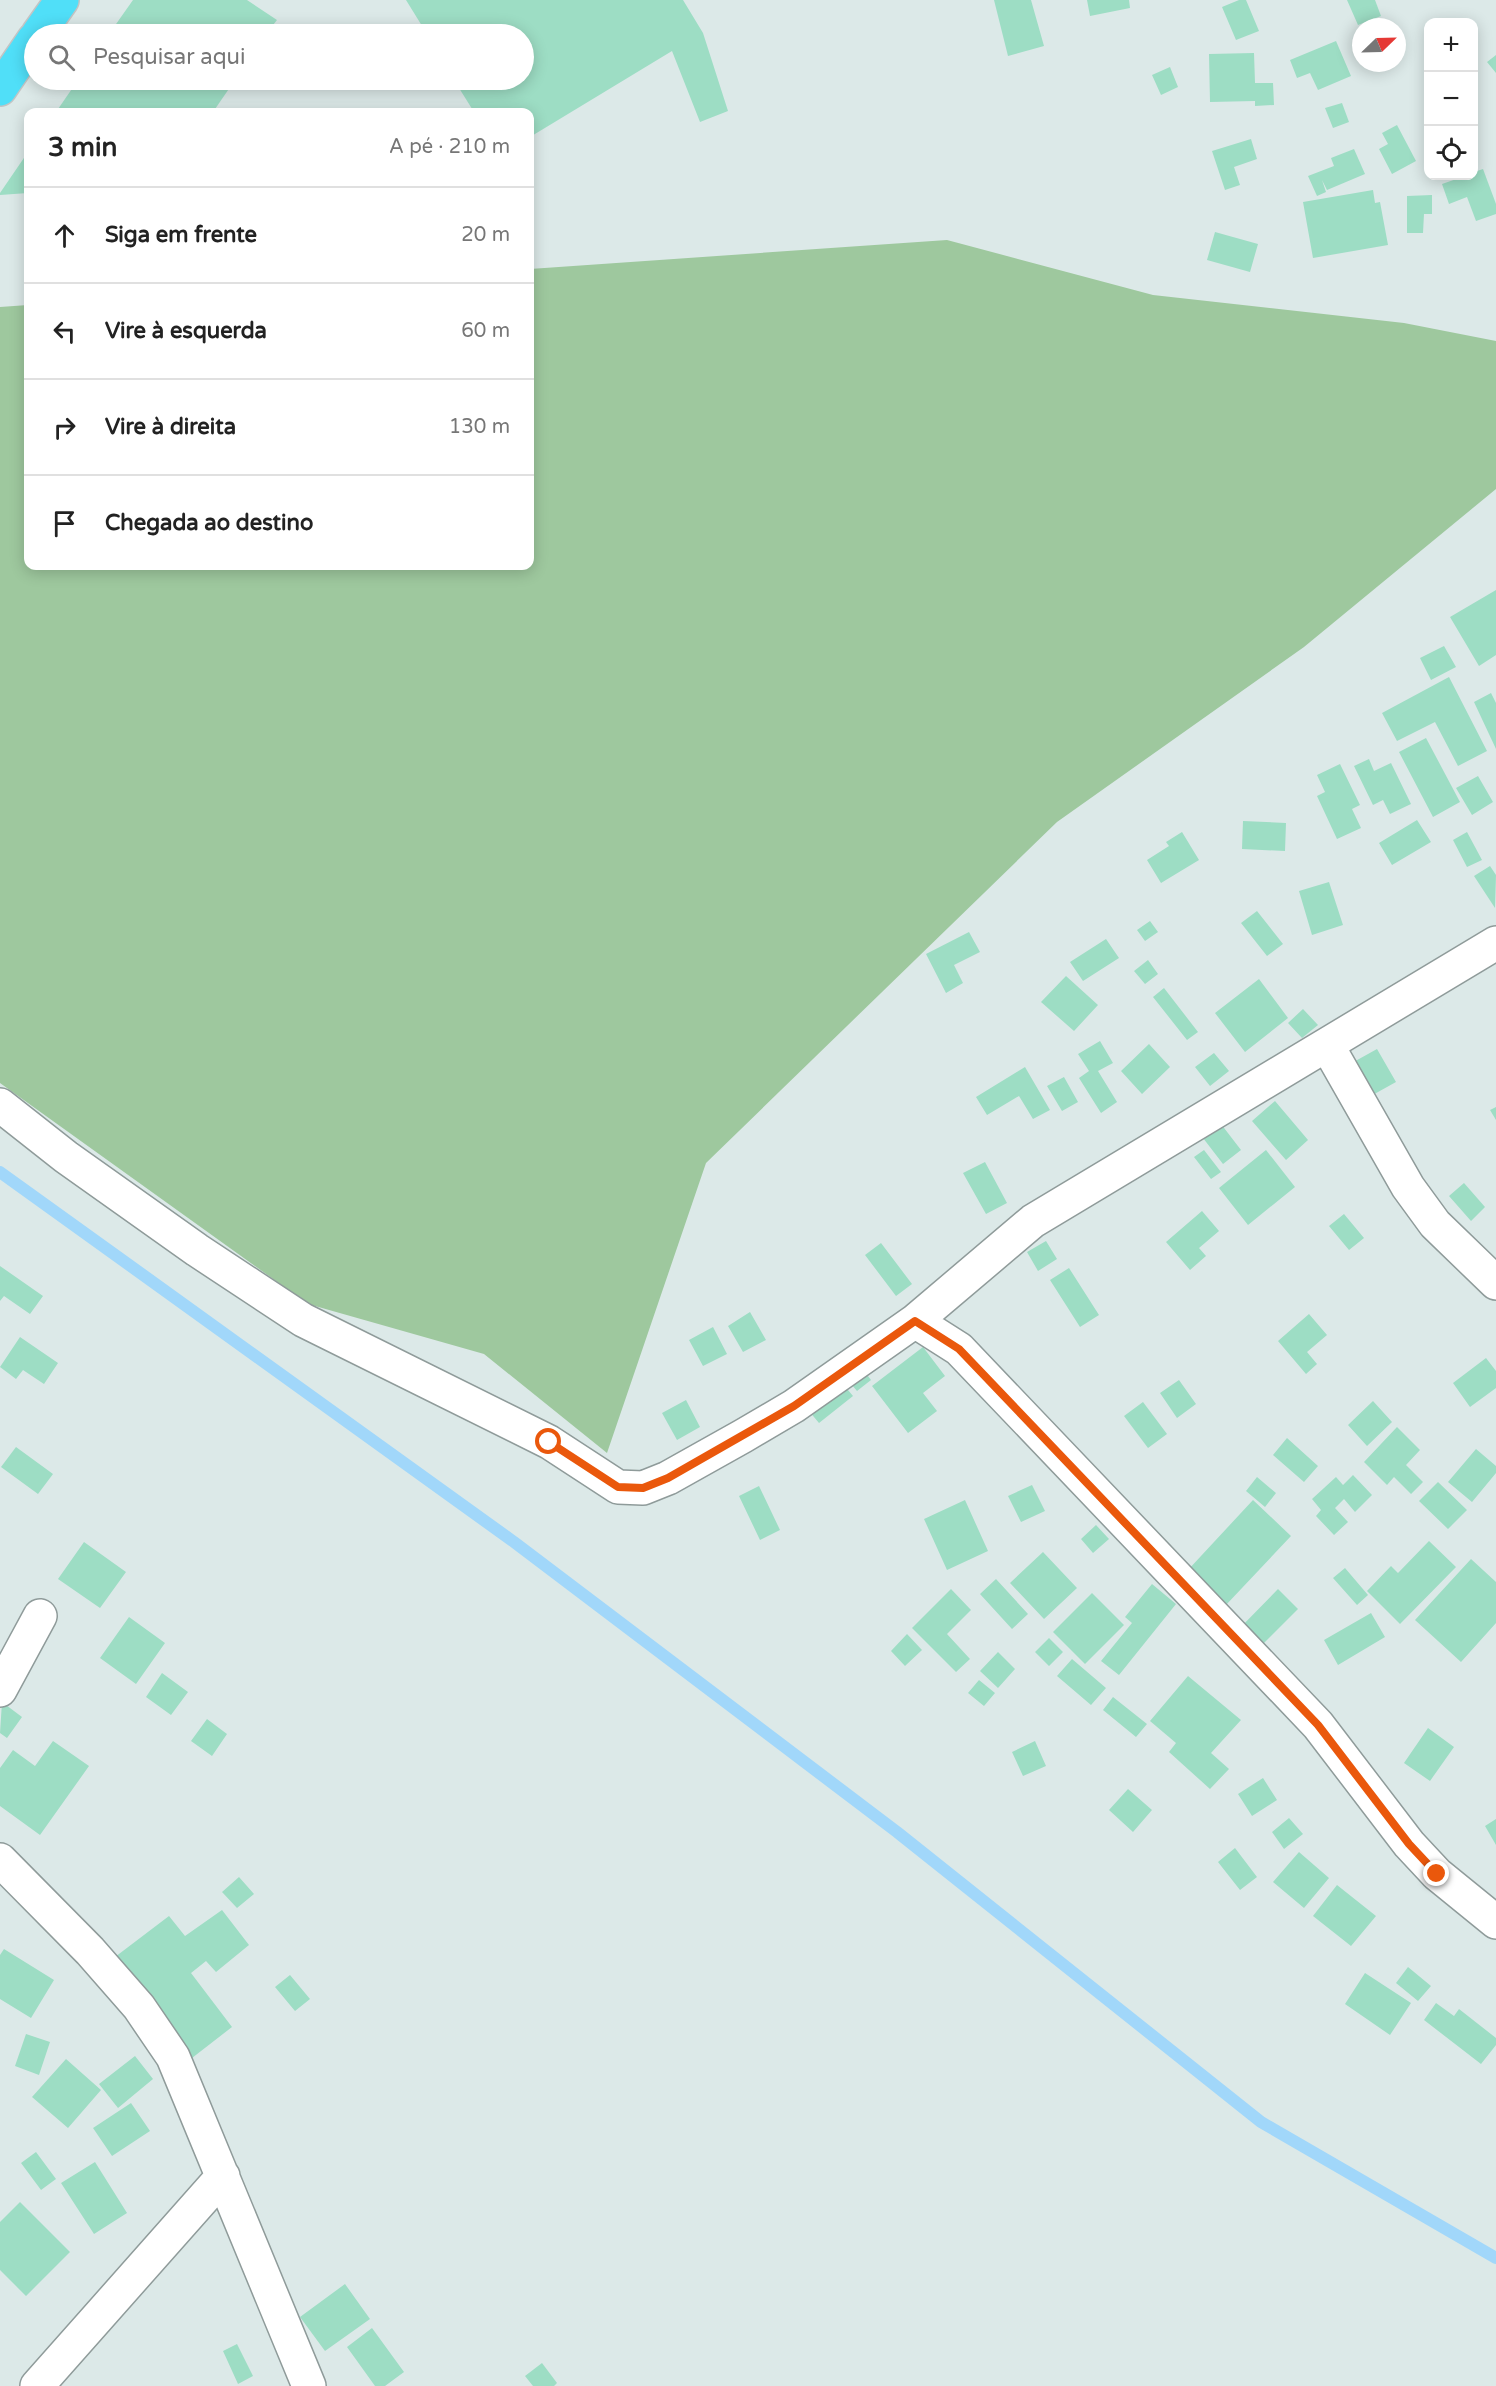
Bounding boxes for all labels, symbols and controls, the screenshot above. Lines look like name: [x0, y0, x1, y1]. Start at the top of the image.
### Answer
north arrow: [1352, 18, 1406, 72]
map controls: [1424, 18, 1478, 180]
button: +: [1424, 18, 1478, 72]
search box: [24, 24, 534, 90]
icon: search: [45, 41, 78, 74]
text: Pesquisar aqui: [93, 44, 245, 70]
button: −: [1424, 72, 1478, 126]
button: locate: [1424, 126, 1478, 180]
text: 3 min: [48, 132, 117, 163]
text: A pé · 210 m: [389, 135, 510, 159]
icon: ahead: [48, 219, 81, 252]
text: Siga em frente: [105, 222, 257, 248]
text: 20 m: [461, 223, 510, 247]
icon: left: [48, 315, 81, 348]
text: Vire à esquerda: [105, 318, 267, 344]
text: 60 m: [461, 319, 510, 343]
icon: right: [48, 411, 81, 444]
text: Vire à direita: [105, 414, 236, 440]
text: 130 m: [449, 415, 510, 439]
icon: arrive: [48, 507, 81, 540]
text: Chegada ao destino: [105, 510, 313, 536]
route start: [535, 1428, 561, 1454]
route end: [1423, 1860, 1449, 1886]

